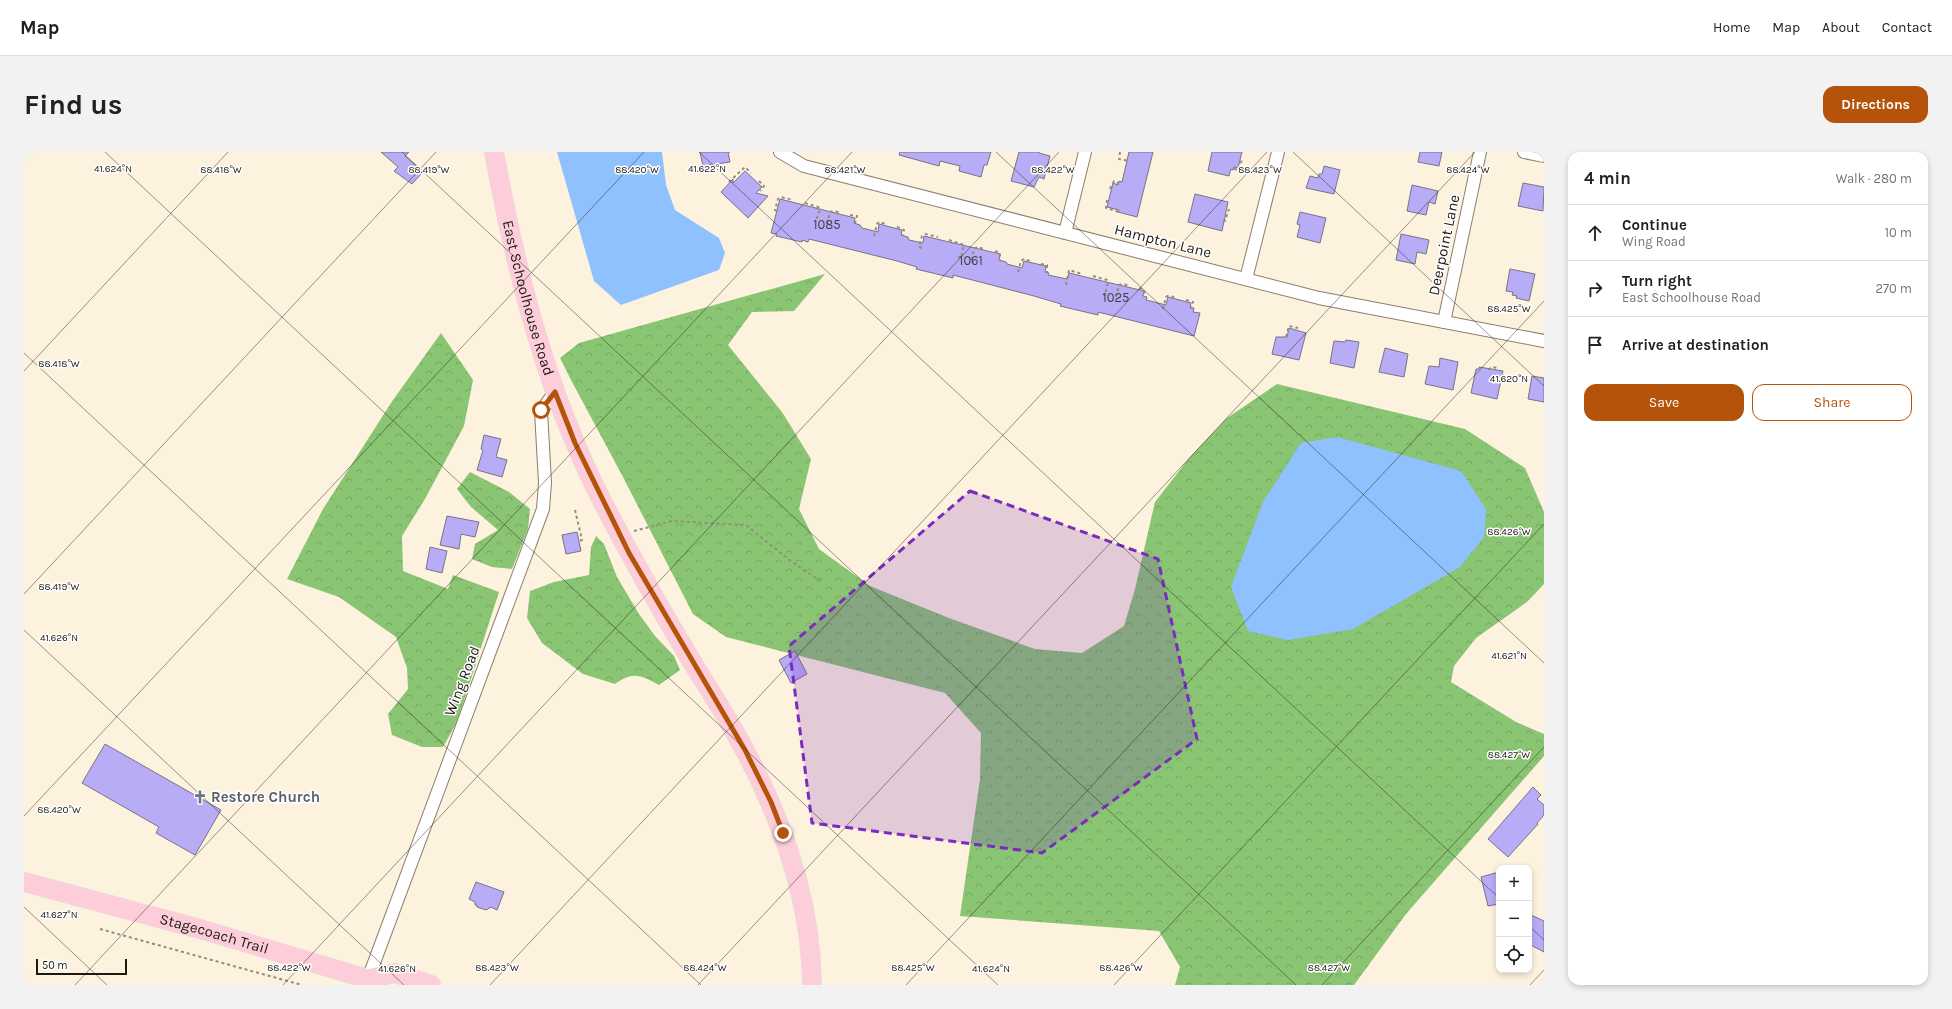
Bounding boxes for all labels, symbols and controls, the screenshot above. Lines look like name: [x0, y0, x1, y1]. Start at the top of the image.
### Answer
text: Map: [20, 17, 59, 39]
text: Home: [1713, 19, 1750, 36]
text: Map: [1772, 19, 1800, 36]
text: About: [1822, 19, 1860, 36]
text: Contact: [1882, 19, 1932, 36]
button: Directions: [1823, 86, 1928, 123]
text: Find us: [24, 88, 123, 121]
text: 41.624°N: [94, 163, 132, 175]
text: 41.622°N: [688, 163, 726, 175]
text: 88.418°W: [200, 164, 242, 176]
text: 88.419°W: [408, 164, 450, 176]
text: 88.420°W: [615, 164, 659, 176]
text: 88.421°W: [824, 164, 866, 176]
text: 88.422°W: [1031, 164, 1075, 176]
text: 88.423°W: [1238, 164, 1282, 176]
text: 88.424°W: [1446, 164, 1490, 176]
text: 4 min: [1584, 168, 1631, 188]
text: Walk · 280 m: [1836, 171, 1912, 186]
street label: Deerpoint Lane: [1425, 193, 1463, 297]
text: Continue: [1622, 216, 1687, 234]
house number: 1085: [813, 217, 841, 232]
street label: East Schoolhouse Road: [499, 219, 558, 378]
street label: Hampton Lane: [1113, 220, 1213, 262]
icon: ahead: [1584, 222, 1606, 244]
text: 10 m: [1885, 225, 1912, 240]
text: Wing Road: [1622, 234, 1686, 249]
house number: 1061: [959, 253, 983, 268]
text: Turn right: [1622, 272, 1692, 290]
icon: right: [1584, 278, 1606, 300]
text: 270 m: [1875, 281, 1912, 296]
house number: 1025: [1103, 290, 1129, 305]
text: East Schoolhouse Road: [1622, 290, 1761, 305]
text: 88.425°W: [1487, 303, 1531, 315]
icon: arrive: [1584, 334, 1606, 356]
text: Arrive at destination: [1622, 336, 1769, 354]
text: 88.418°W: [38, 358, 80, 370]
text: 41.620°N: [1490, 373, 1528, 385]
button: Save: [1584, 384, 1744, 421]
button: Share: [1752, 384, 1912, 421]
route start: [532, 401, 550, 419]
text: 88.426°W: [1487, 526, 1531, 538]
text: 88.419°W: [38, 581, 80, 593]
text: 41.626°N: [40, 632, 78, 644]
street label: Wing Road: [440, 643, 484, 719]
text: 41.621°N: [1491, 650, 1527, 662]
text: 88.427°W: [1488, 749, 1530, 761]
place label: Restore Church: [211, 788, 320, 806]
church icon: Restore Church: [192, 789, 208, 805]
text: 88.420°W: [37, 804, 81, 816]
route end: [774, 824, 792, 842]
map controls: [1496, 865, 1532, 973]
button: +: [1496, 865, 1532, 901]
button: −: [1496, 901, 1532, 937]
text: 41.627°N: [40, 909, 78, 921]
street label: Stagecoach Trail: [158, 910, 271, 958]
button: locate: [1496, 937, 1532, 973]
scale bar: [36, 957, 127, 976]
text: 50 m: [42, 959, 68, 972]
text: 88.422°W: [267, 962, 311, 974]
text: 88.423°W: [475, 962, 519, 974]
text: 88.424°W: [683, 962, 727, 974]
text: 88.425°W: [891, 962, 935, 974]
text: 88.426°W: [1099, 962, 1143, 974]
text: 88.427°W: [1308, 962, 1350, 974]
text: 41.626°N: [378, 963, 416, 975]
text: 41.624°N: [972, 963, 1010, 975]

